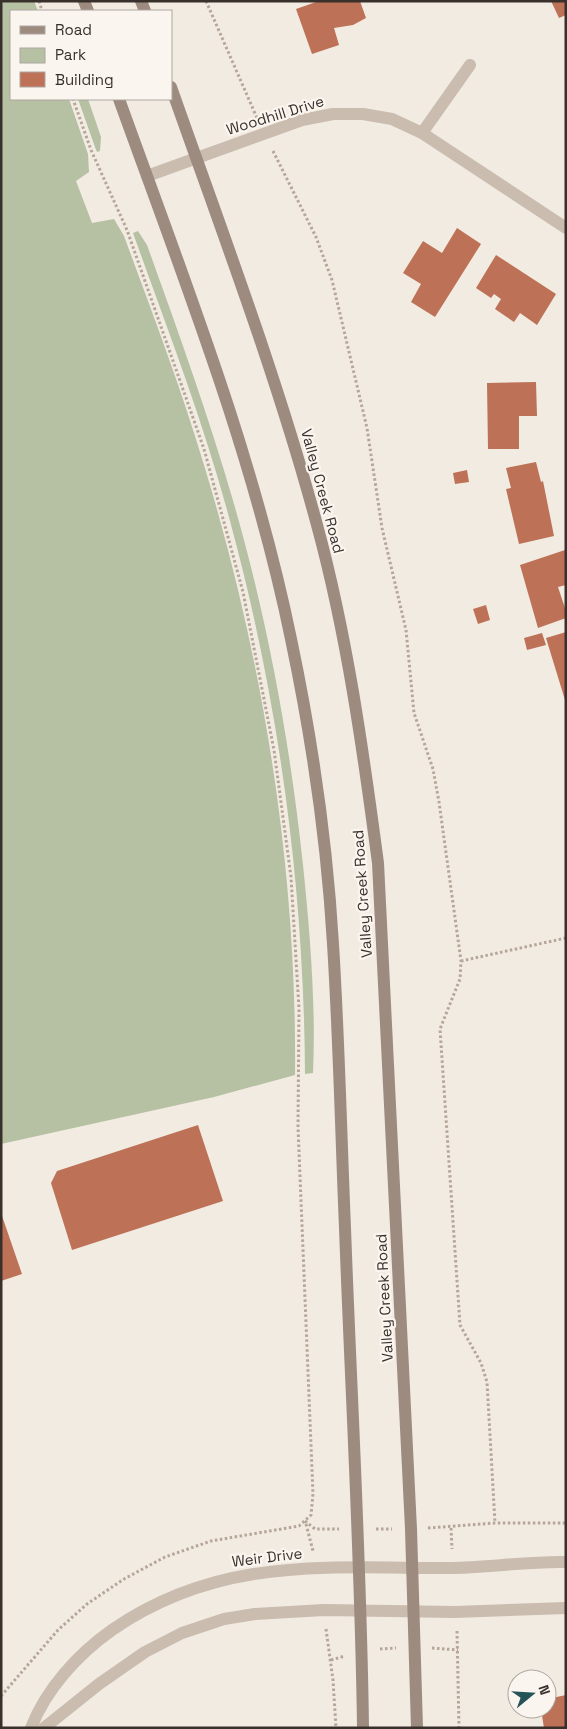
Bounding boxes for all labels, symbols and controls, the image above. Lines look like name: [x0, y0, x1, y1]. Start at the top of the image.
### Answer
legend: [10, 10, 172, 100]
text: Road: [55, 20, 92, 39]
text: Park: [55, 45, 86, 64]
text: Building: [55, 70, 114, 89]
street label: Woodhill Drive: [224, 91, 326, 139]
street label: Valley Creek Road: [297, 427, 349, 555]
street label: Valley Creek Road: [348, 829, 376, 959]
street label: Valley Creek Road: [371, 1234, 397, 1362]
street label: Weir Drive: [231, 1543, 303, 1571]
north arrow: [507, 1669, 557, 1719]
text: N: [534, 1683, 554, 1697]

